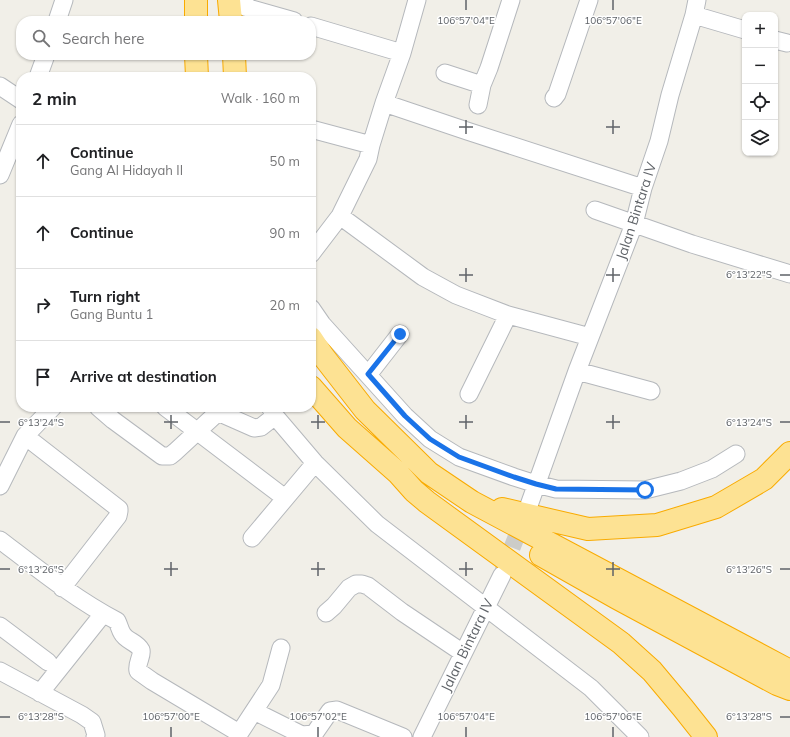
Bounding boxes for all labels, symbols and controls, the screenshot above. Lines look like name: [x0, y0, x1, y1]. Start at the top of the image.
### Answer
map controls: [742, 12, 778, 156]
button: +: [742, 12, 778, 48]
text: 106°57'04"E: [437, 14, 495, 27]
text: 106°57'06"E: [584, 14, 642, 27]
search box: [16, 16, 316, 60]
icon: search: [30, 27, 52, 49]
text: Search here: [62, 29, 144, 48]
button: −: [742, 48, 778, 84]
button: locate: [742, 84, 778, 120]
text: 2 min: [32, 88, 77, 109]
text: Walk · 160 m: [221, 90, 300, 106]
button: layers: [742, 120, 778, 156]
text: Continue: [70, 143, 133, 162]
icon: ahead: [32, 150, 54, 172]
text: 50 m: [270, 153, 300, 169]
street label: Jalan Bintara IV: [612, 160, 660, 262]
text: Gang Al Hidayah II: [70, 162, 183, 178]
icon: ahead: [32, 222, 54, 244]
text: Continue: [70, 223, 133, 242]
text: 90 m: [270, 225, 300, 241]
text: 6°13'22"S: [726, 268, 772, 281]
text: Turn right: [70, 287, 140, 306]
icon: right: [32, 294, 54, 316]
text: 20 m: [270, 297, 300, 313]
text: Gang Buntu 1: [70, 306, 153, 322]
route end: [391, 325, 409, 343]
icon: arrive: [32, 366, 54, 388]
text: Arrive at destination: [70, 367, 217, 386]
text: 6°13'24"S: [18, 416, 64, 429]
text: 6°13'24"S: [726, 416, 772, 429]
route start: [636, 481, 654, 499]
text: 6°13'26"S: [18, 563, 64, 576]
text: 6°13'26"S: [726, 563, 772, 576]
street label: Jalan Bintara IV: [437, 595, 497, 695]
text: 6°13'28"S: [18, 710, 64, 723]
text: 106°57'00"E: [142, 710, 200, 723]
text: 106°57'02"E: [289, 710, 347, 723]
text: 106°57'04"E: [437, 710, 495, 723]
text: 106°57'06"E: [584, 710, 642, 723]
text: 6°13'28"S: [726, 710, 772, 723]

